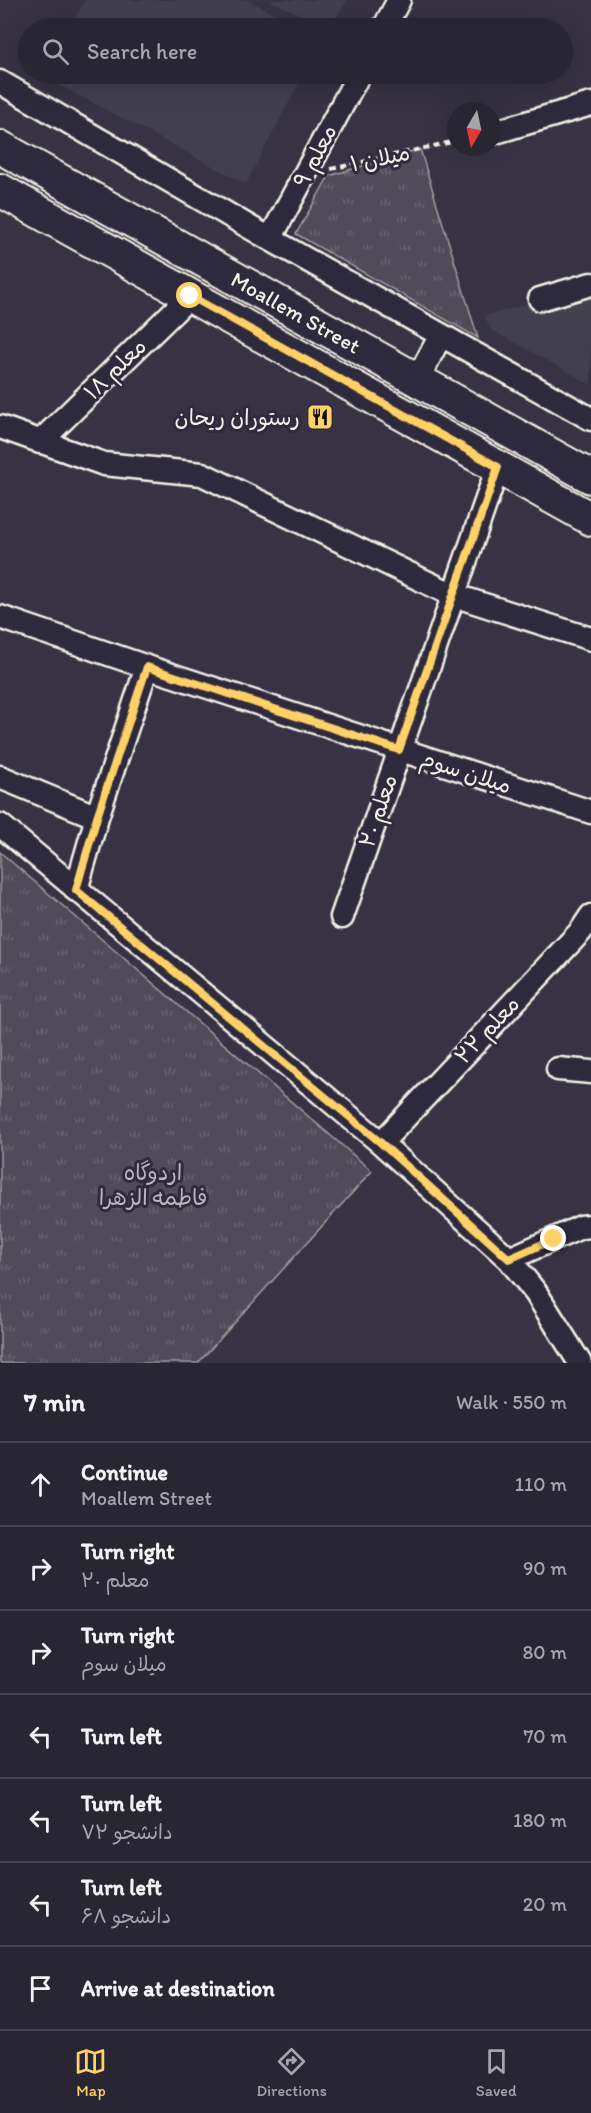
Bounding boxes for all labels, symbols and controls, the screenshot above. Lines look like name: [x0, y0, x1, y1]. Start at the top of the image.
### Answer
search box: [18, 18, 573, 84]
icon: search: [39, 35, 72, 68]
text: Search here: [87, 38, 197, 65]
north arrow: [447, 102, 501, 156]
street label: معلم ۹: [287, 120, 345, 193]
street label: میلان ۱: [348, 139, 412, 177]
street label: Moallem Street: [226, 265, 365, 359]
route start: [176, 282, 202, 308]
street label: معلم ۱۸: [78, 333, 154, 407]
restaurant icon: رستوران ریحان: [305, 402, 335, 432]
place label: رستوران ریحان: [175, 404, 300, 432]
street label: میلان سوم: [416, 745, 515, 803]
street label: معلم ۲۰: [353, 771, 406, 852]
street label: معلم ۲۲: [449, 990, 527, 1072]
park label: اردوگاه فاطمه الزهرا: [99, 1159, 207, 1211]
route end: [540, 1225, 566, 1251]
text: 7 min: [24, 1386, 85, 1418]
text: Walk · 550 m: [456, 1390, 567, 1414]
text: Continue: [81, 1459, 168, 1486]
icon: ahead: [24, 1468, 57, 1501]
text: 110 m: [515, 1472, 567, 1496]
text: Moallem Street: [81, 1486, 212, 1510]
text: Turn right: [81, 1538, 175, 1565]
icon: right: [24, 1552, 57, 1585]
text: 90 m: [523, 1556, 567, 1580]
text: معلم ۲۰: [81, 1568, 149, 1592]
text: Turn right: [81, 1622, 175, 1649]
icon: right: [24, 1636, 57, 1669]
text: 80 m: [522, 1640, 567, 1664]
text: میلان سوم: [81, 1652, 167, 1676]
icon: left: [24, 1720, 57, 1753]
text: Turn left: [81, 1723, 162, 1750]
text: 70 m: [523, 1724, 567, 1748]
text: Turn left: [81, 1790, 162, 1817]
icon: left: [24, 1804, 57, 1837]
text: 180 m: [513, 1808, 567, 1832]
text: دانشجو ۷۲: [81, 1820, 173, 1844]
text: Turn left: [81, 1874, 162, 1901]
icon: left: [24, 1888, 57, 1921]
text: 20 m: [523, 1892, 567, 1916]
text: دانشجو ۶۸: [81, 1904, 171, 1928]
icon: arrive: [24, 1972, 57, 2005]
text: Arrive at destination: [81, 1975, 275, 2002]
tab: Map: [74, 2045, 107, 2100]
tab: Directions: [256, 2045, 327, 2100]
tab: Saved: [476, 2045, 517, 2100]

